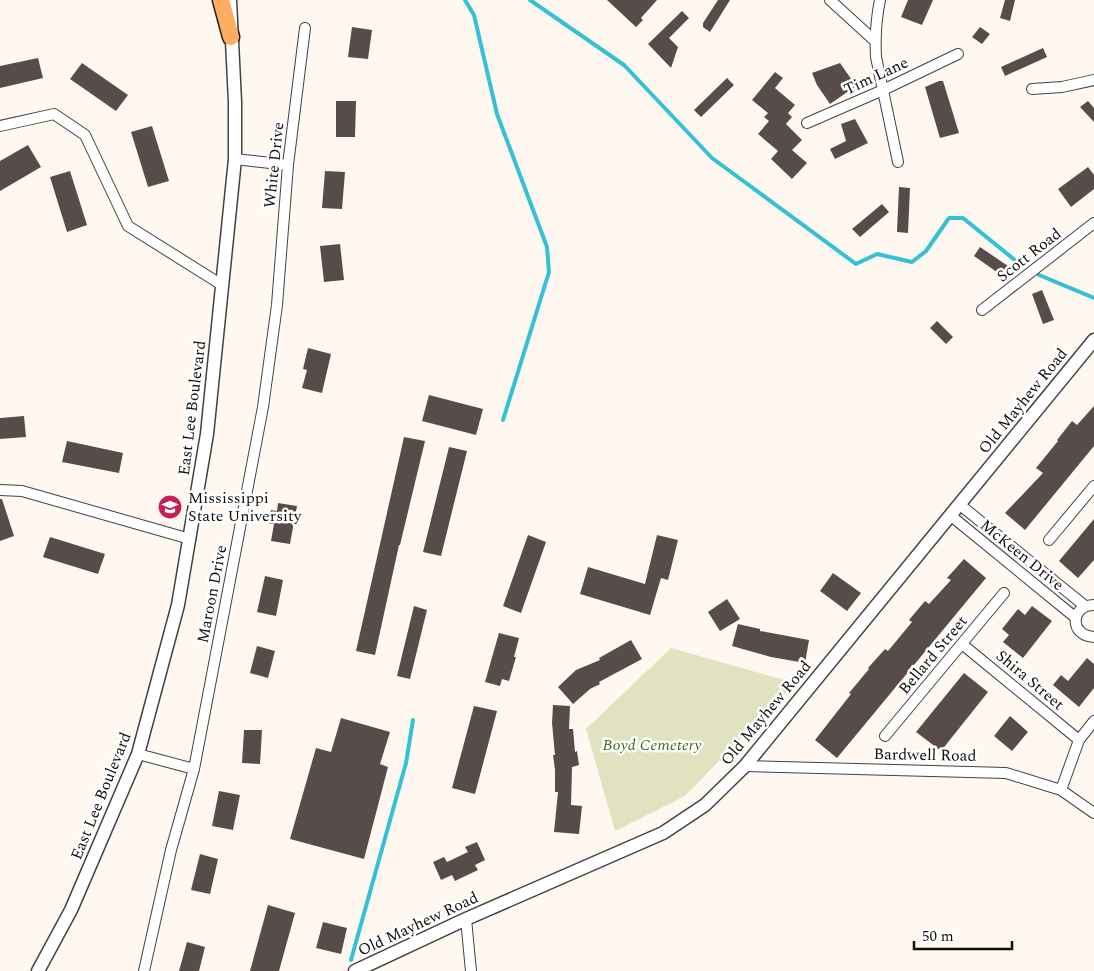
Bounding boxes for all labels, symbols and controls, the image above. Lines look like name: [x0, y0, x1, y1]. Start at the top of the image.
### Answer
street label: Tim Lane: [840, 51, 912, 101]
street label: White Drive: [258, 121, 290, 209]
street label: Scott Road: [991, 222, 1067, 288]
street label: East Lee Boulevard: [172, 339, 212, 477]
street label: Old Mayhew Road: [973, 343, 1073, 459]
place label: Mississippi State University: [188, 486, 303, 528]
school or university icon: Mississippi State University: [157, 494, 183, 520]
street label: McKeen Drive: [975, 514, 1069, 596]
street label: Maroon Drive: [191, 543, 233, 645]
street label: Bellard Street: [893, 610, 974, 700]
street label: Shira Street: [990, 644, 1070, 716]
street label: Old Mayhew Road: [715, 655, 817, 771]
street label: East Lee Boulevard: [64, 728, 138, 863]
park label: Boyd Cemetery: [602, 733, 702, 757]
street label: Bardwell Road: [873, 742, 977, 768]
street label: Old Mayhew Road: [354, 886, 482, 962]
scale bar: [914, 918, 1012, 950]
text: 50 m: [922, 925, 954, 948]

